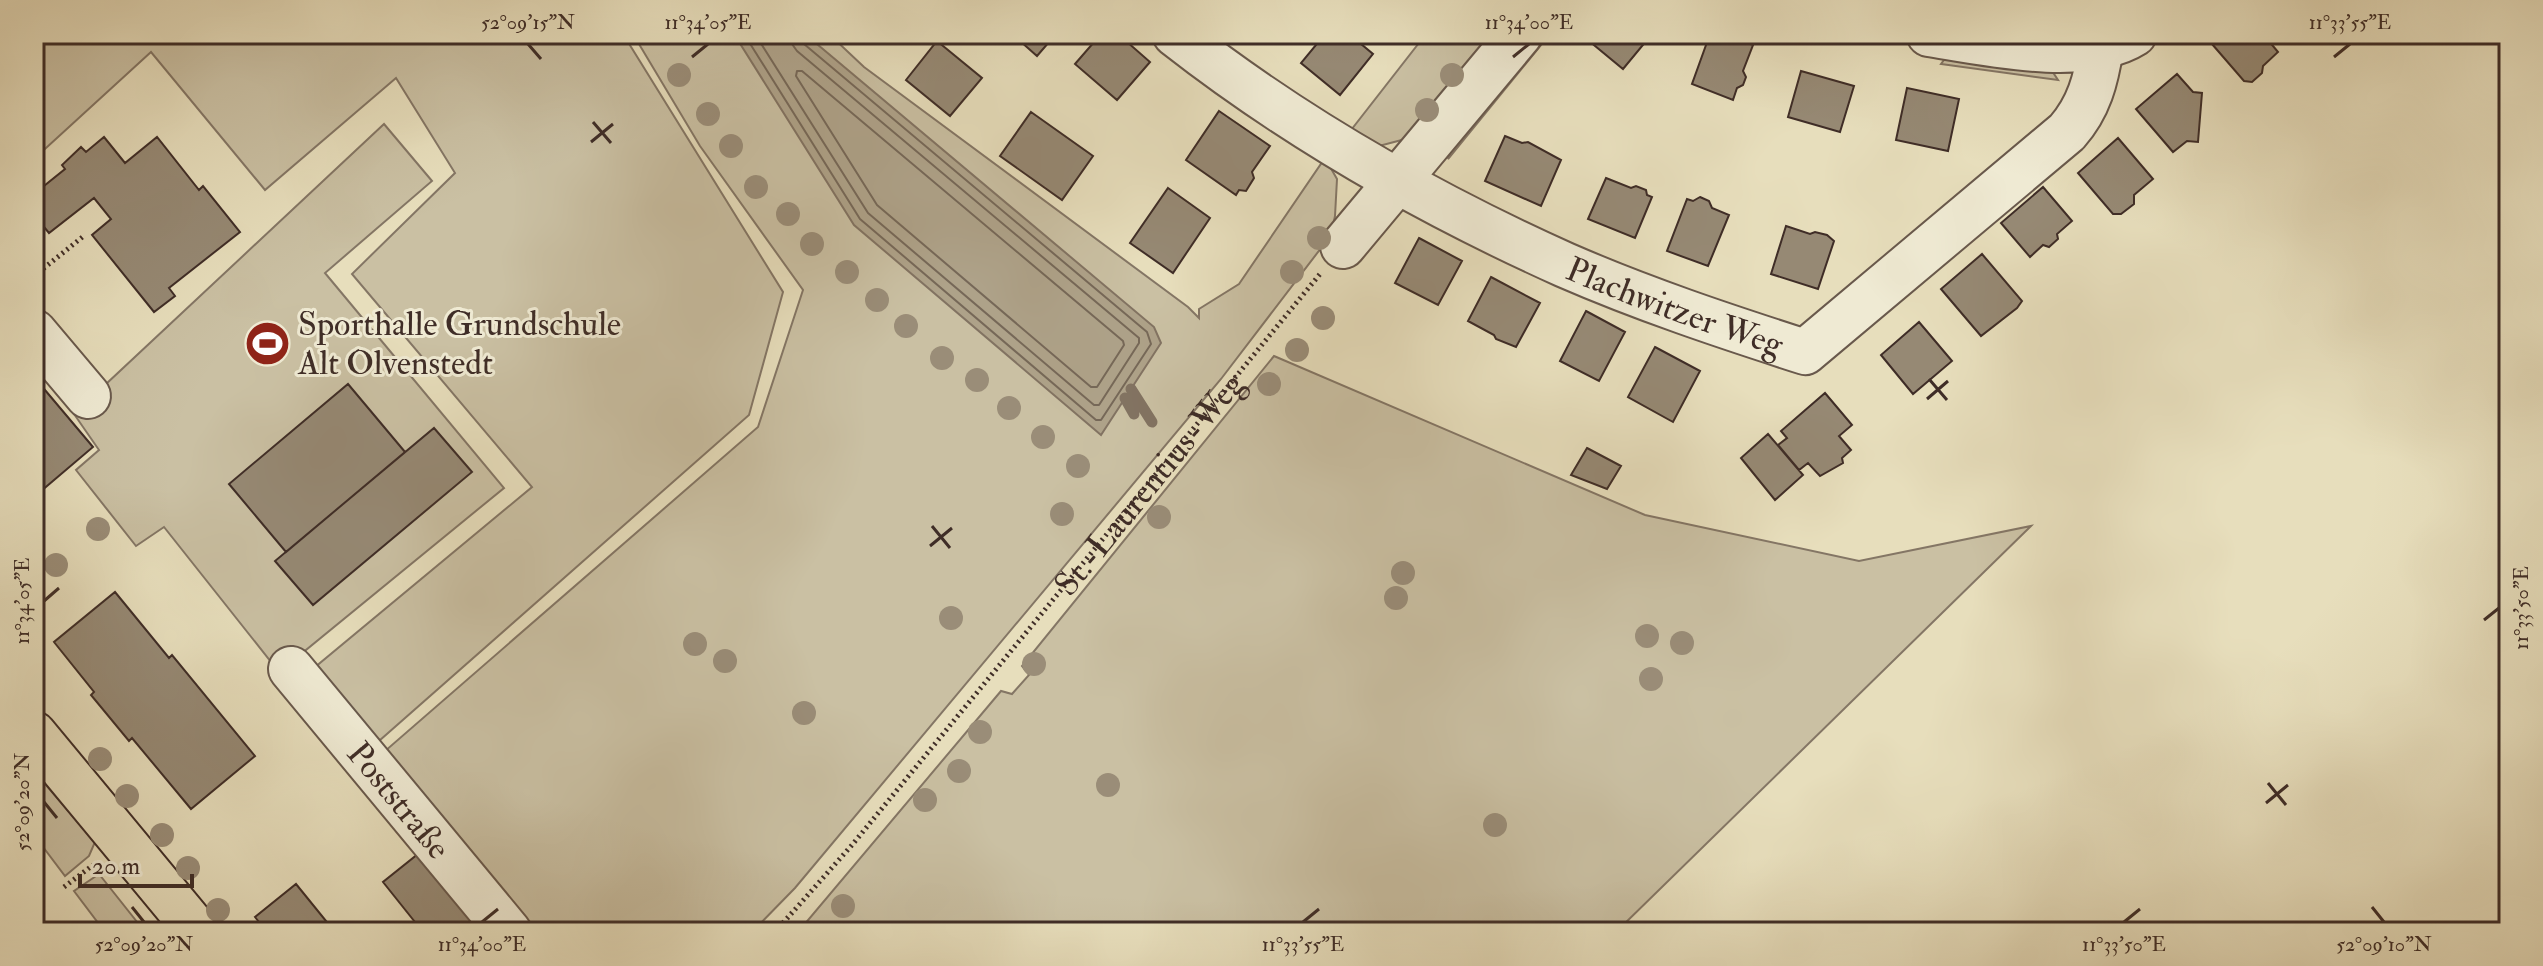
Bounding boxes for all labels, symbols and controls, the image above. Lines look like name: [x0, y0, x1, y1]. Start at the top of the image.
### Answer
text: 52°09'15"N: [481, 10, 575, 35]
text: 11°34'05"E: [664, 10, 752, 35]
text: 11°34'00"E: [1485, 10, 1573, 35]
text: 11°33'55"E: [2309, 10, 2391, 35]
street label: Plachwitzer Weg: [1560, 248, 1790, 367]
place label: Sporthalle Grundschule Alt Olvenstedt: [297, 303, 621, 385]
sports icon: Sporthalle Grundschule Alt Olvenstedt: [243, 319, 291, 367]
street label: St.-Laurentius-Weg: [1045, 362, 1255, 605]
text: 11°34'05"E: [10, 557, 35, 645]
text: 11°33'50"E: [2509, 566, 2534, 650]
street label: Poststraße: [337, 733, 460, 868]
text: 52°09'20"N: [10, 753, 35, 851]
scale bar: [80, 838, 192, 888]
text: 20 m: [92, 851, 141, 882]
text: 52°09'20"N: [95, 932, 193, 957]
text: 11°34'00"E: [438, 932, 526, 957]
text: 11°33'55"E: [1262, 932, 1344, 957]
text: 11°33'50"E: [2082, 932, 2166, 957]
text: 52°09'10"N: [2336, 932, 2432, 957]

